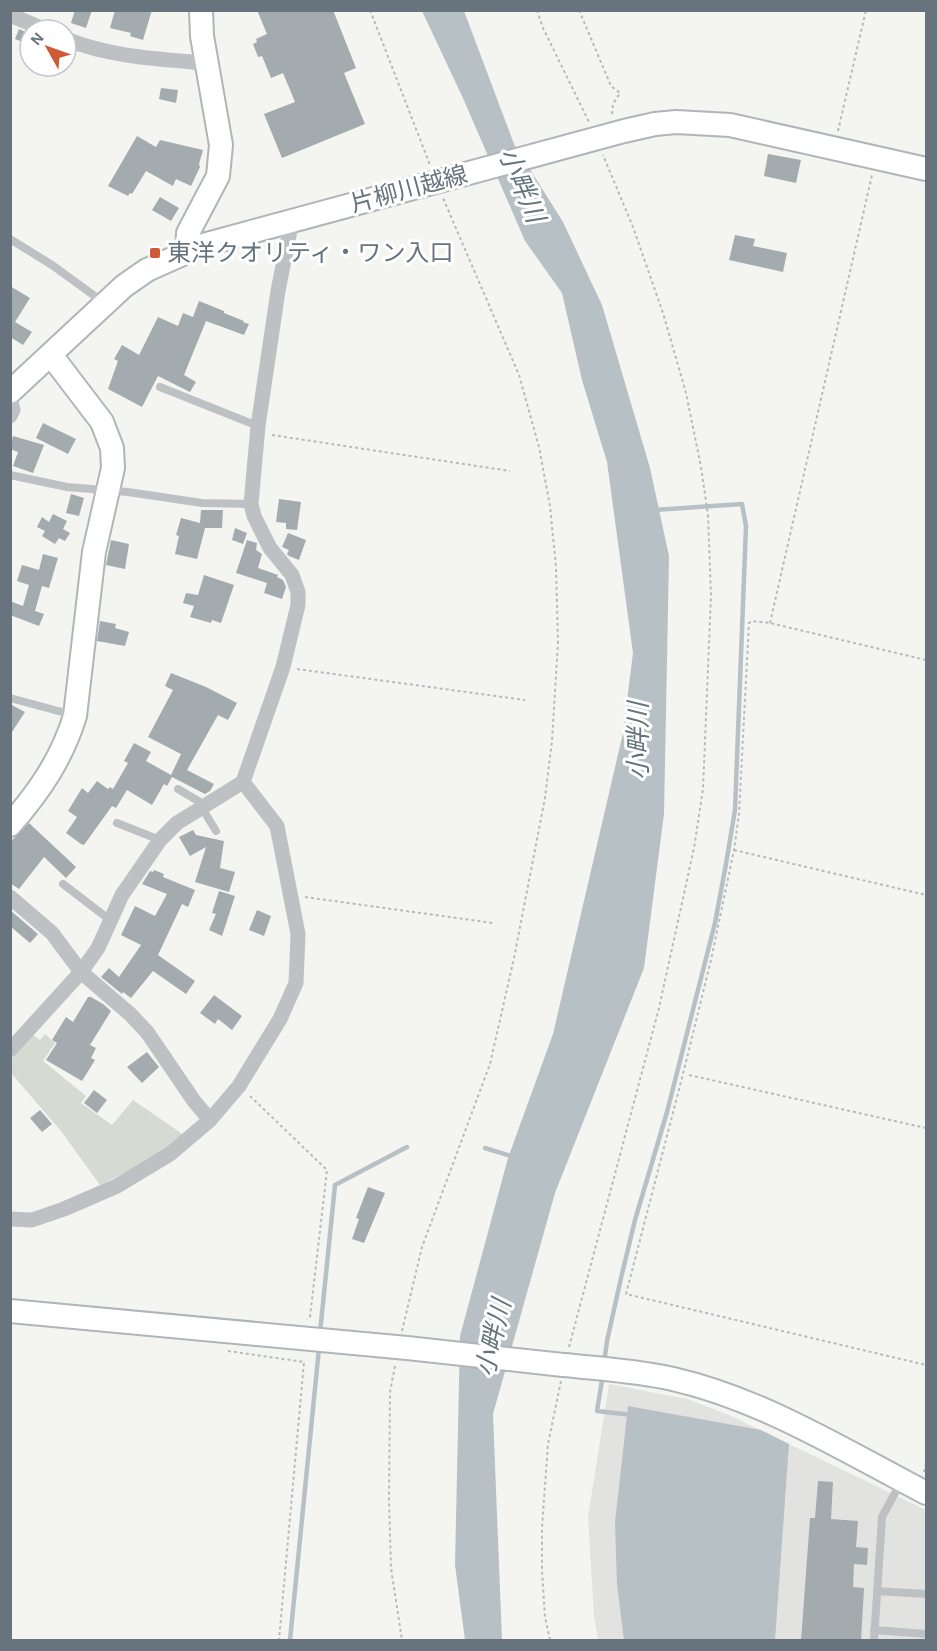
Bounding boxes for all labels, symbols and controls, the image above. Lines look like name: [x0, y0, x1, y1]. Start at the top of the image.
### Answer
north arrow: [18, 18, 78, 78]
text: N: [28, 30, 47, 48]
water label: 小畔川: [494, 144, 550, 229]
street label: 片柳川越線: [348, 161, 470, 217]
place label: 東洋クオリティ・ワン入口: [167, 240, 454, 266]
marker: 東洋クオリティ・ワン入口: [148, 246, 162, 260]
water label: 小畔川: [625, 699, 652, 780]
water label: 小畔川: [472, 1294, 516, 1379]

